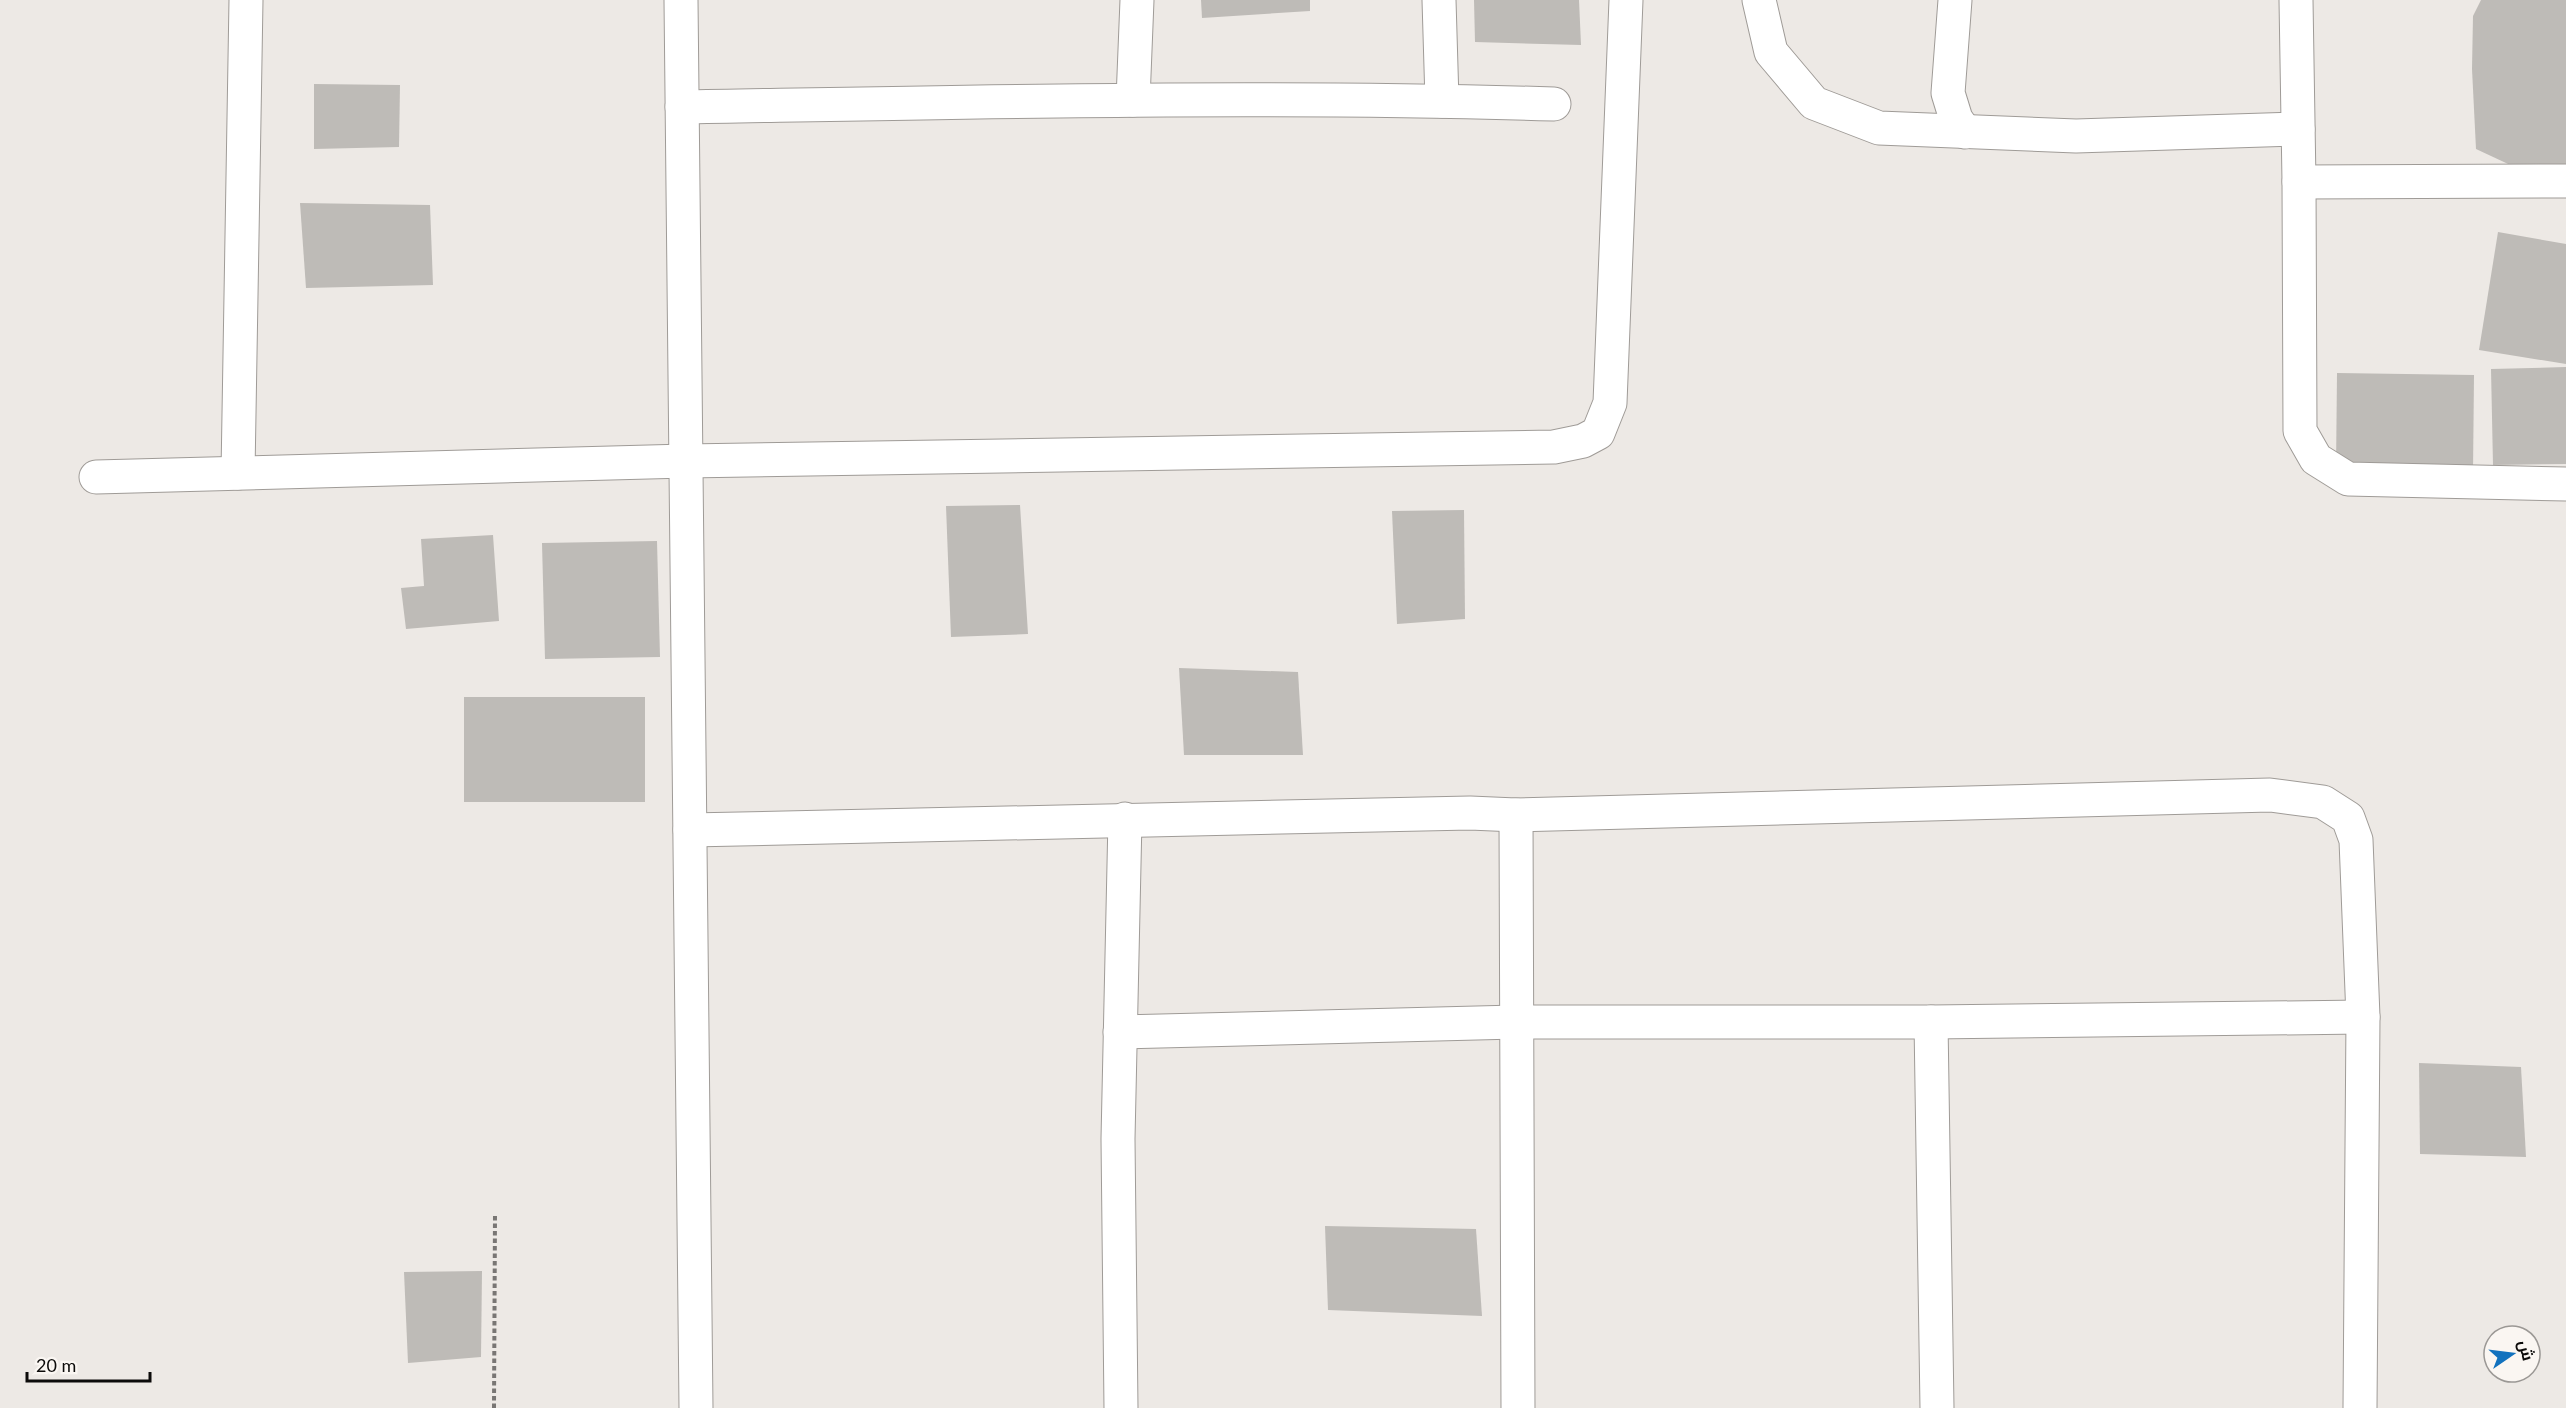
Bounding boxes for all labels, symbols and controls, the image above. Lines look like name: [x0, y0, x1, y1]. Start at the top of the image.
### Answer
north arrow: [2482, 1324, 2542, 1384]
text: ش: [2514, 1338, 2539, 1363]
scale bar: [27, 1345, 150, 1383]
text: 20 m: [36, 1354, 76, 1376]

